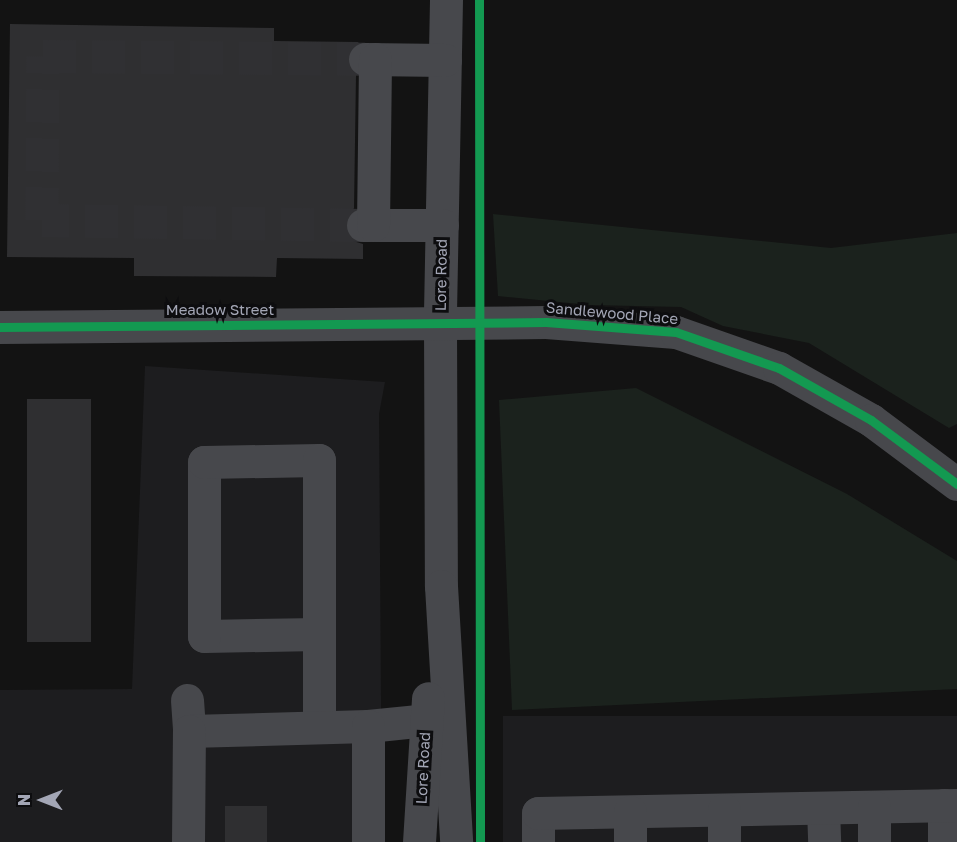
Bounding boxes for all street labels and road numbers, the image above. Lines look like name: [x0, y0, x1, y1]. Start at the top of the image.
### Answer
street label: Lore Road: [431, 239, 451, 311]
street label: Sandlewood Place: [545, 298, 679, 328]
street label: Meadow Street: [166, 301, 274, 319]
street label: Lore Road: [412, 731, 434, 805]

